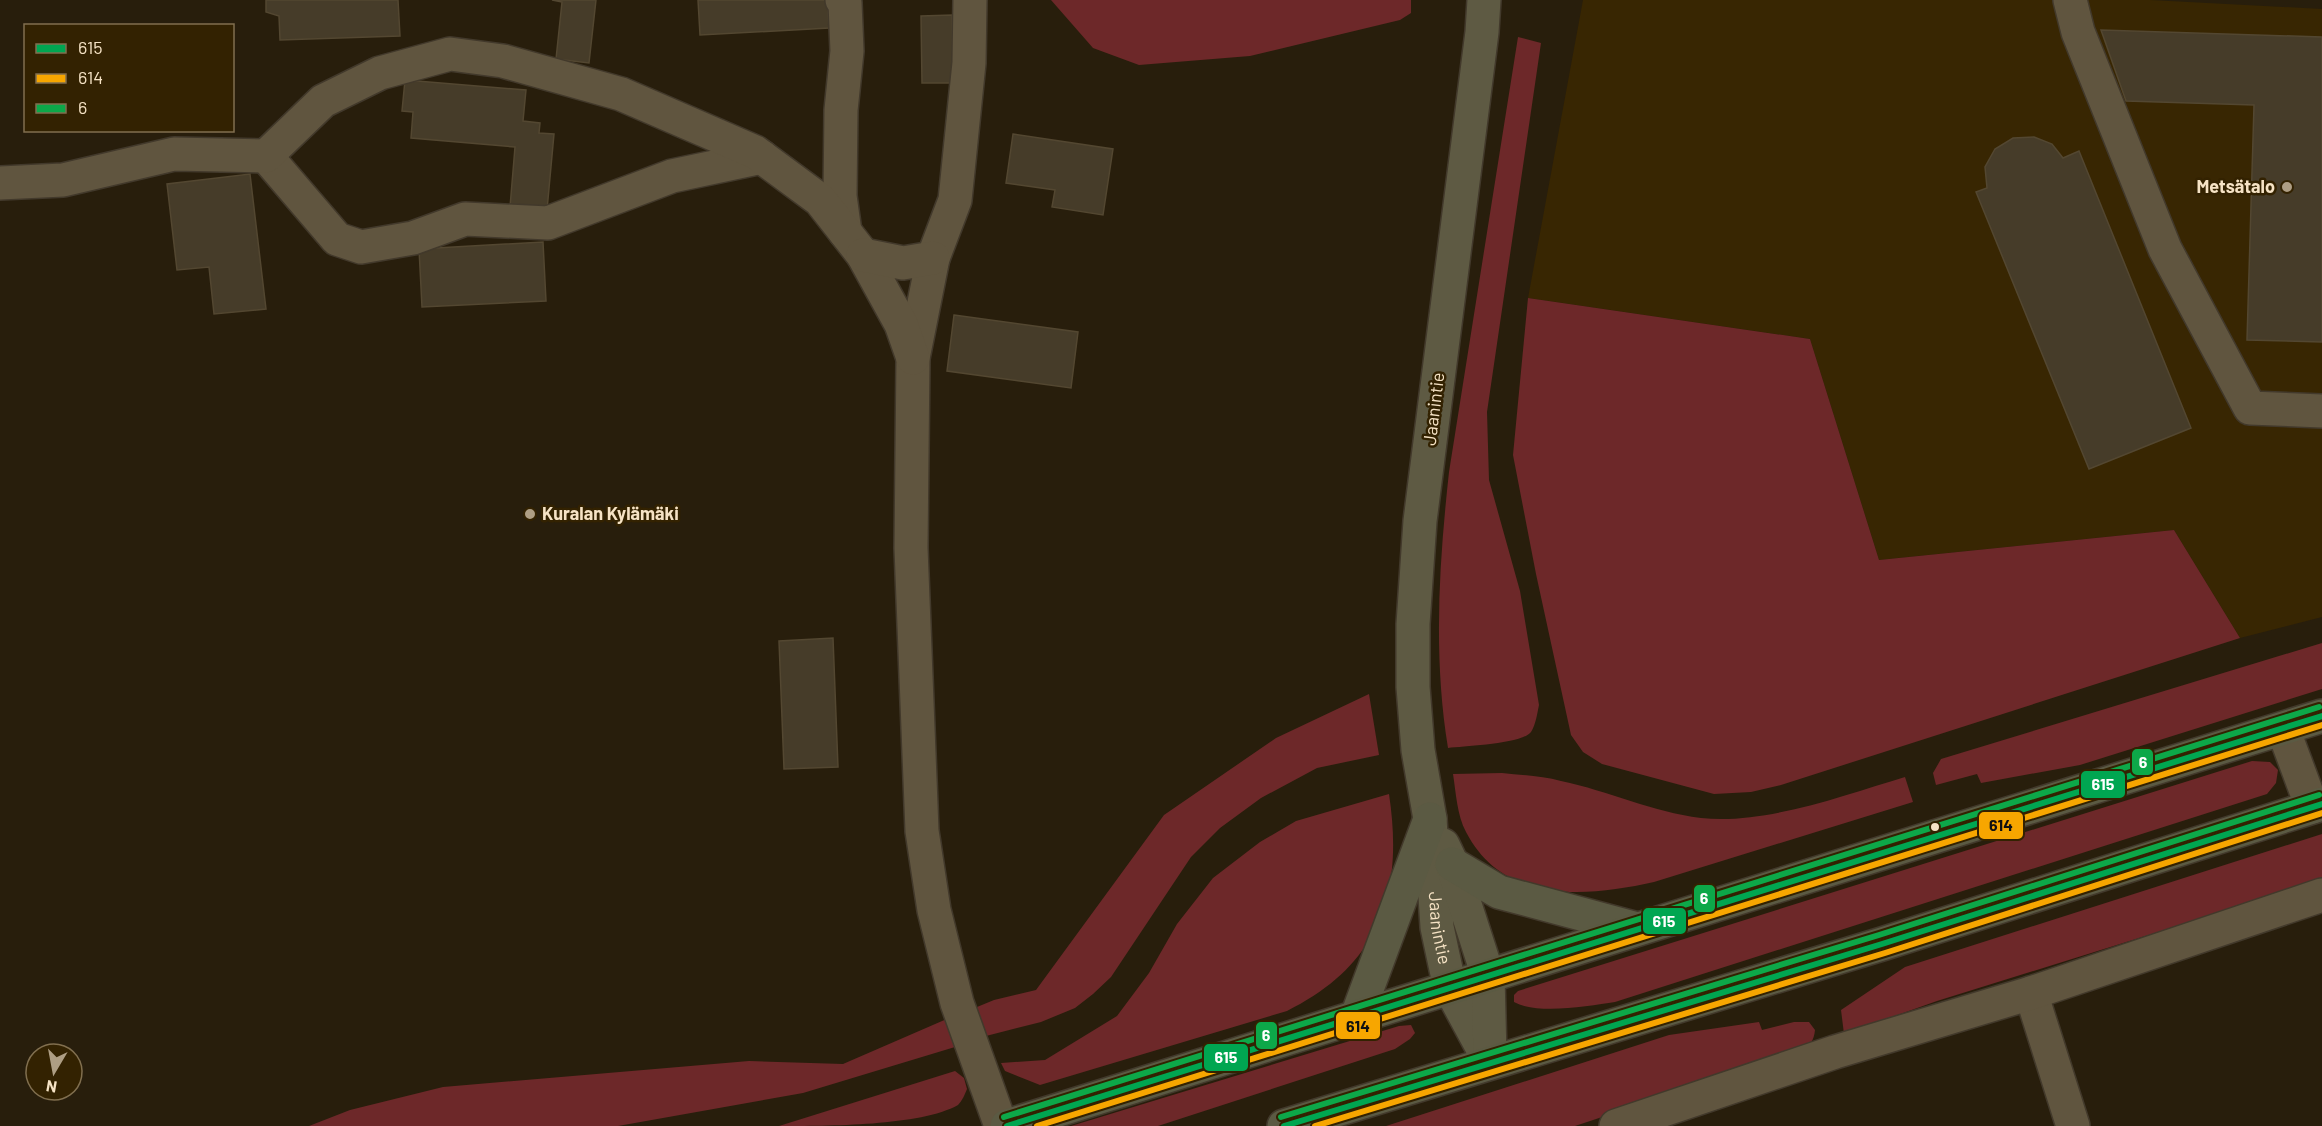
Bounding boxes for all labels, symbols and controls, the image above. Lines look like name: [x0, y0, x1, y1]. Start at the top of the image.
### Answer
legend: [24, 24, 234, 132]
text: 615: [78, 36, 103, 58]
text: 614: [78, 66, 103, 88]
text: 6: [78, 96, 87, 118]
place label: Metsätalo: [2196, 175, 2275, 197]
marker: Metsätalo: [2280, 180, 2294, 194]
street label: Jaanintie: [1418, 371, 1448, 447]
place label: Kuralan Kylämäki: [542, 502, 679, 524]
marker: Kuralan Kylämäki: [523, 507, 537, 521]
line badge: 6: [2131, 748, 2154, 776]
text: 6: [2139, 752, 2148, 771]
line badge: 615: [2080, 770, 2126, 799]
text: 615: [2092, 774, 2115, 793]
line badge: 614: [1978, 811, 2024, 840]
text: 614: [1989, 815, 2013, 834]
unlabelled marker: [1929, 821, 1941, 833]
line badge: 6: [1693, 884, 1716, 913]
text: 6: [1700, 888, 1709, 907]
street label: Jaanintie: [1425, 891, 1457, 966]
line badge: 615: [1642, 907, 1687, 935]
text: 615: [1653, 911, 1676, 930]
line badge: 614: [1335, 1011, 1381, 1040]
text: 614: [1346, 1016, 1370, 1035]
line badge: 6: [1255, 1021, 1278, 1050]
text: 6: [1262, 1025, 1271, 1044]
north arrow: [24, 1042, 84, 1102]
line badge: 615: [1203, 1043, 1249, 1072]
text: 615: [1215, 1047, 1238, 1066]
text: N: [44, 1077, 58, 1098]

